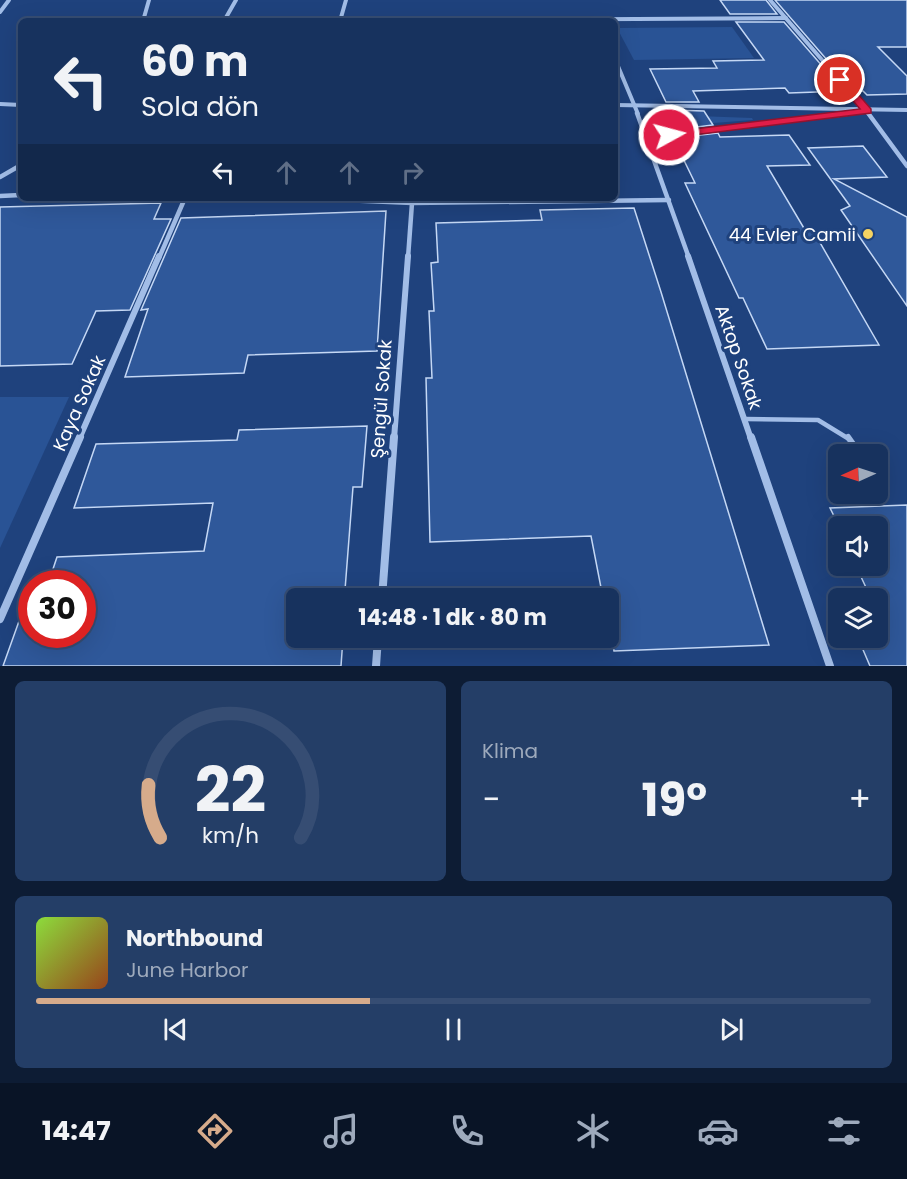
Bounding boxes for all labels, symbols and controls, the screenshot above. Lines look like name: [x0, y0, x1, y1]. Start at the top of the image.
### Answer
text: 60 m: [141, 32, 249, 91]
icon: left: [42, 42, 120, 120]
pin: [814, 54, 865, 105]
icon: arrive: [823, 63, 856, 96]
text: Sola dön: [141, 88, 259, 125]
position arrow: [637, 103, 701, 167]
icon: left: [207, 156, 240, 189]
icon: ahead: [270, 156, 303, 189]
icon: ahead: [333, 156, 366, 189]
icon: right: [396, 156, 429, 189]
place label: 44 Evler Camii: [729, 222, 856, 247]
marker: 44 Evler Camii: [861, 227, 875, 241]
street label: Aktop Sokak: [709, 301, 769, 413]
street label: Şengül Sokak: [364, 338, 398, 459]
street label: Kaya Sokak: [47, 350, 112, 455]
north arrow: [828, 444, 888, 504]
map controls: [828, 444, 888, 648]
button: sound: [828, 516, 888, 576]
speed limit sign: 30: [18, 570, 96, 648]
button: layers: [828, 588, 888, 648]
text: 14:48 · 1 dk · 80 m: [358, 602, 547, 633]
text: Klima: [482, 737, 538, 765]
text: 22: [195, 746, 266, 834]
text: 19°: [642, 769, 707, 832]
text: −: [482, 776, 500, 823]
text: +: [848, 776, 871, 823]
text: km/h: [202, 820, 259, 851]
text: Northbound: [126, 923, 263, 954]
text: June Harbor: [126, 956, 249, 984]
icon: previous: [159, 1013, 192, 1046]
icon: pause: [437, 1013, 470, 1046]
icon: next: [715, 1013, 748, 1046]
icon: directions: [194, 1110, 236, 1152]
icon: music: [320, 1110, 362, 1152]
icon: phone: [446, 1110, 488, 1152]
icon: climate: [572, 1110, 614, 1152]
icon: car: [697, 1110, 739, 1152]
icon: filters: [823, 1110, 865, 1152]
text: 14:47: [42, 1112, 111, 1149]

